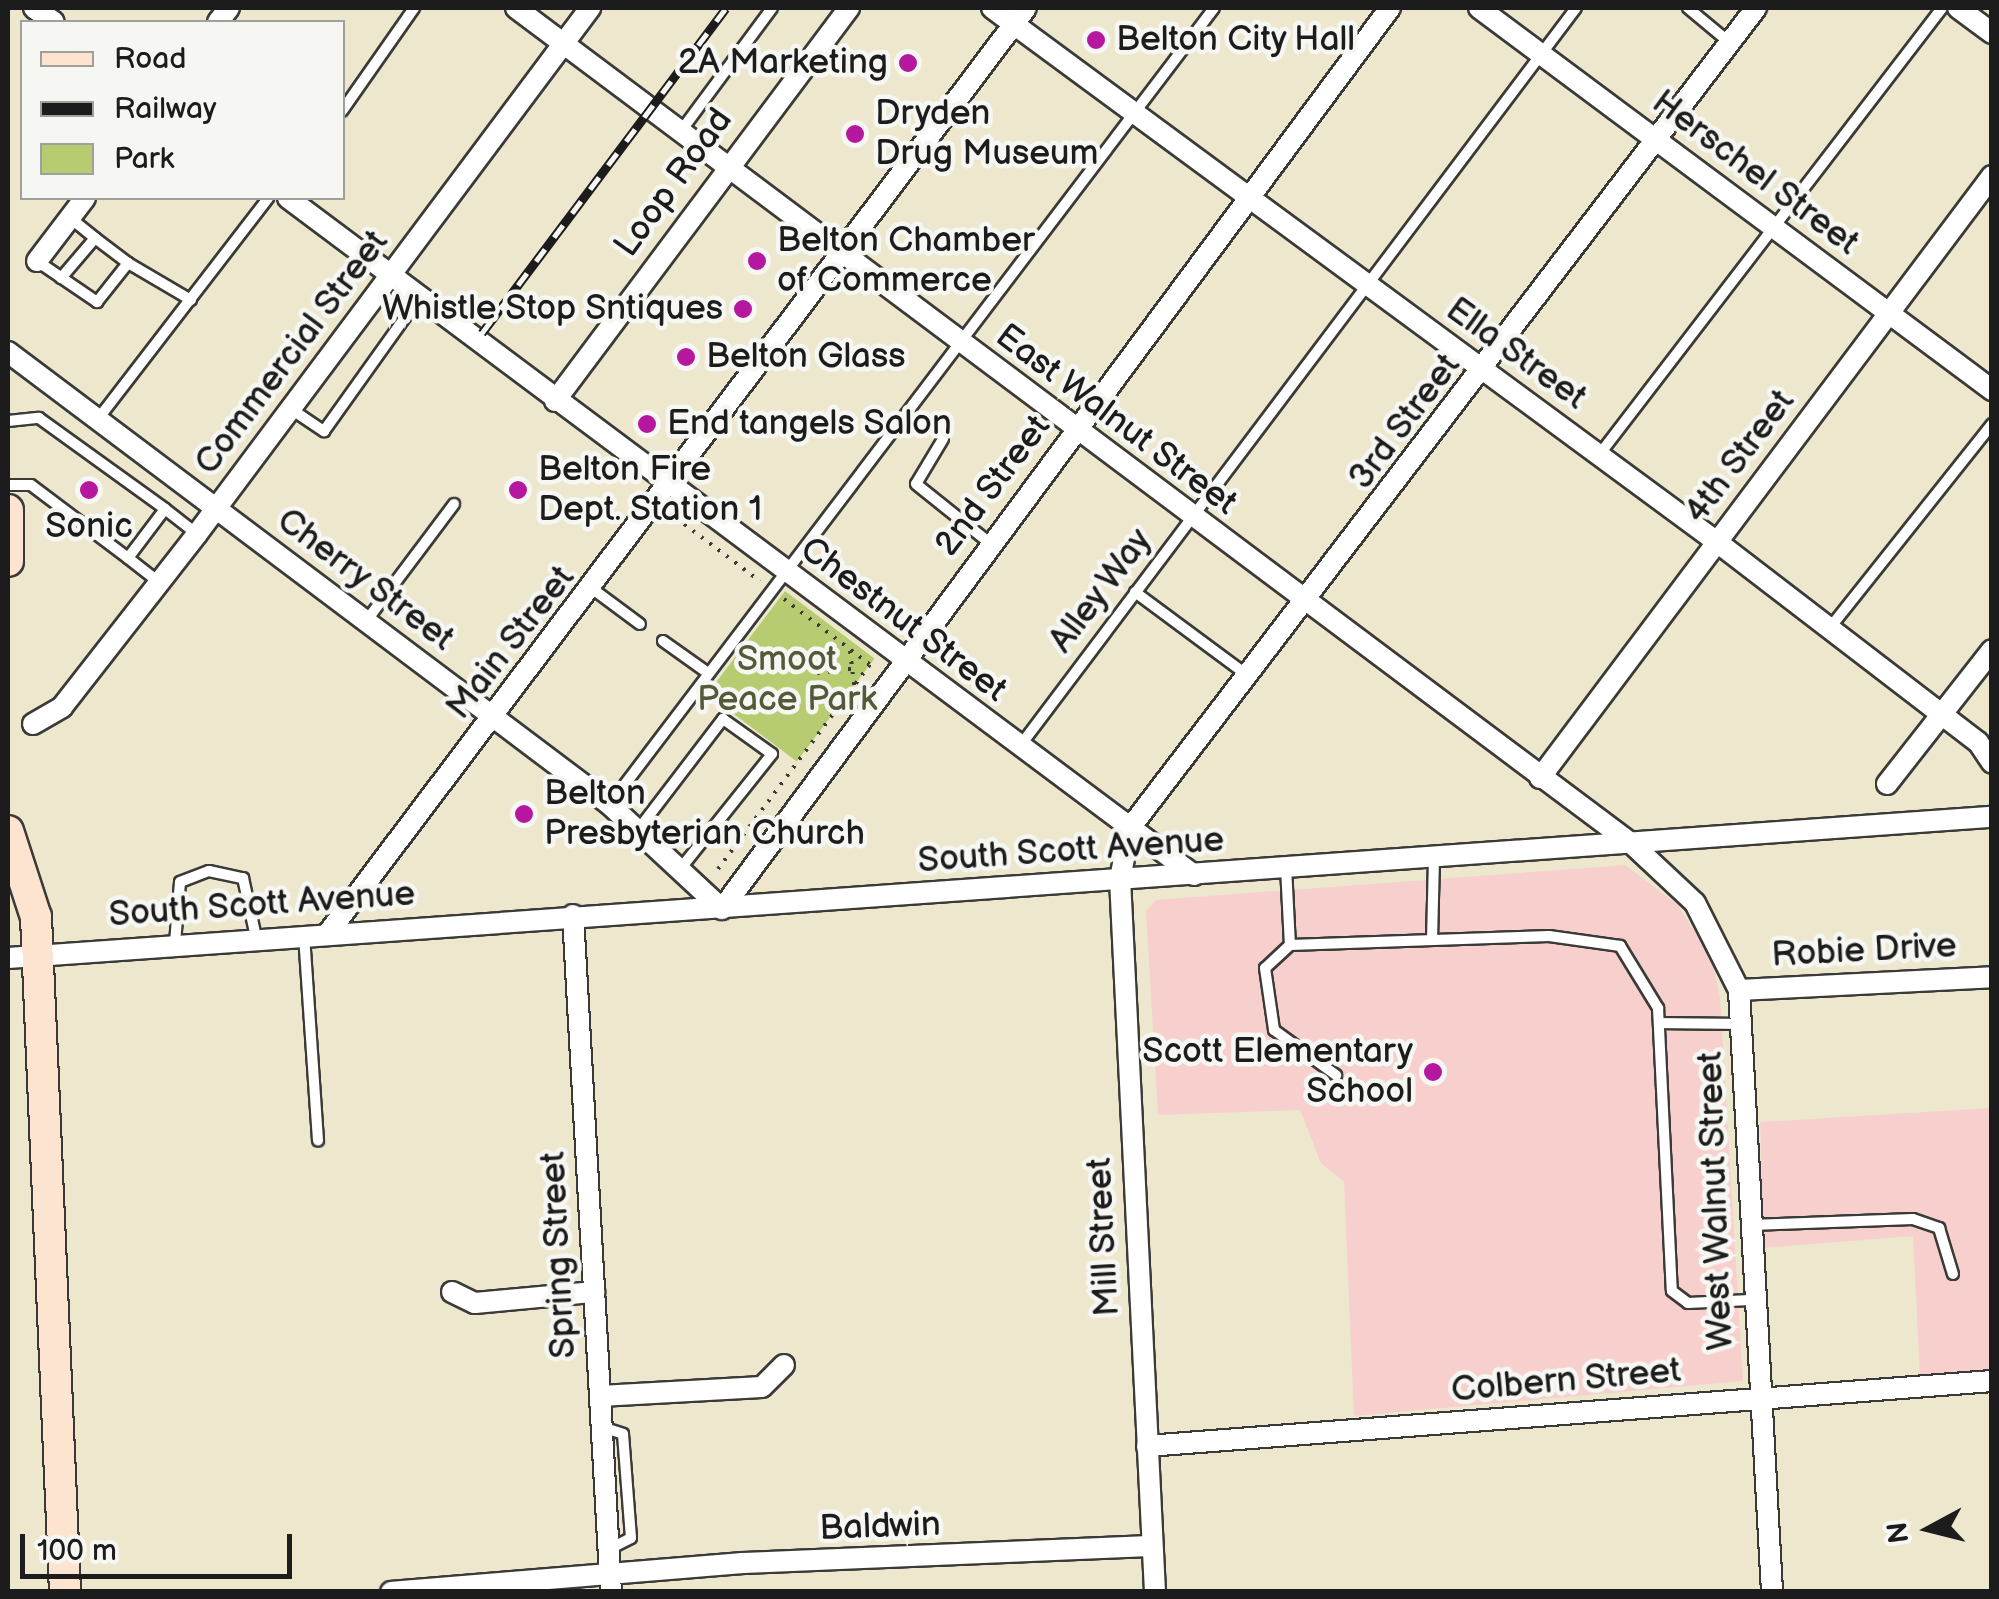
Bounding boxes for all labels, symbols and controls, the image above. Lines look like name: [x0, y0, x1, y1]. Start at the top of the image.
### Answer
place label: Belton City Hall: [1116, 19, 1357, 61]
legend: [20, 20, 345, 200]
marker: Belton City Hall: [1085, 29, 1107, 51]
text: Road: [114, 41, 187, 77]
place label: 2A Marketing: [678, 42, 888, 84]
marker: 2A Marketing: [897, 52, 919, 74]
street label: Herschel Street: [1643, 81, 1867, 265]
text: Railway: [114, 91, 216, 127]
place label: Dryden Drug Museum: [875, 93, 1099, 175]
street label: Loop Road: [606, 101, 742, 265]
marker: Dryden Drug Museum: [844, 123, 866, 145]
text: Park: [114, 141, 174, 177]
place label: Belton Chamber of Commerce: [777, 220, 1035, 302]
street label: Commercial Street: [186, 222, 398, 484]
marker: Belton Chamber of Commerce: [746, 250, 768, 272]
place label: Whistle Stop Sntiques: [381, 288, 723, 330]
street label: Ella Street: [1437, 289, 1595, 419]
marker: Whistle Stop Sntiques: [732, 298, 754, 320]
street label: East Walnut Street: [986, 315, 1246, 525]
place label: Belton Glass: [706, 336, 906, 378]
marker: Belton Glass: [675, 346, 697, 368]
street label: 3rd Street: [1340, 346, 1470, 498]
street label: 4th Street: [1676, 382, 1804, 532]
place label: End tangels Salon: [667, 403, 952, 445]
street label: 2nd Street: [926, 407, 1060, 565]
marker: End tangels Salon: [636, 413, 658, 435]
place label: Belton Fire Dept. Station 1: [538, 449, 763, 531]
marker: Sonic: [78, 479, 100, 501]
marker: Belton Fire Dept. Station 1: [507, 479, 529, 501]
street label: Cherry Street: [267, 499, 463, 661]
place label: Sonic: [45, 506, 133, 548]
street label: Alley Way: [1040, 519, 1162, 663]
street label: Chestnut Street: [791, 528, 1015, 712]
street label: Main Street: [438, 558, 584, 728]
park label: Smoot Peace Park: [697, 639, 877, 721]
place label: Belton Presbyterian Church: [544, 773, 865, 855]
marker: Belton Presbyterian Church: [513, 803, 535, 825]
street label: South Scott Avenue: [916, 819, 1226, 883]
street label: South Scott Avenue: [107, 873, 417, 937]
street label: Robie Drive: [1770, 925, 1958, 977]
place label: Scott Elementary School: [1142, 1031, 1413, 1113]
street label: West Walnut Street: [1690, 1050, 1742, 1352]
marker: Scott Elementary School: [1422, 1061, 1444, 1083]
street label: Spring Street: [533, 1150, 585, 1360]
street label: Mill Street: [1079, 1156, 1129, 1318]
street label: Colbern Street: [1449, 1350, 1683, 1412]
north arrow: [1879, 1479, 1979, 1579]
street label: Baldwin: [819, 1504, 941, 1550]
scale bar: [25, 1514, 298, 1576]
text: N: [1881, 1520, 1916, 1545]
text: 100 m: [37, 1533, 117, 1569]

